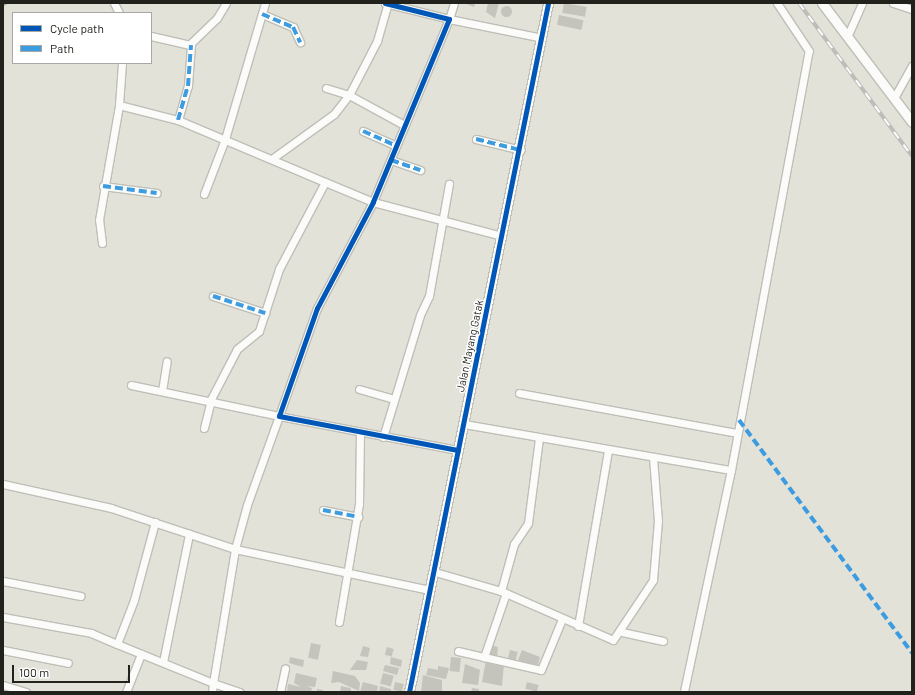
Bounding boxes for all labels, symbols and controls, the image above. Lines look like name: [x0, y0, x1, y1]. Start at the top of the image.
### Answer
legend: [12, 12, 152, 64]
text: Cycle path: [50, 21, 104, 35]
text: Path: [50, 41, 74, 55]
street label: Jalan Mayang Gatak: [454, 299, 486, 393]
scale bar: [14, 657, 132, 683]
text: 100 m: [19, 665, 49, 679]

